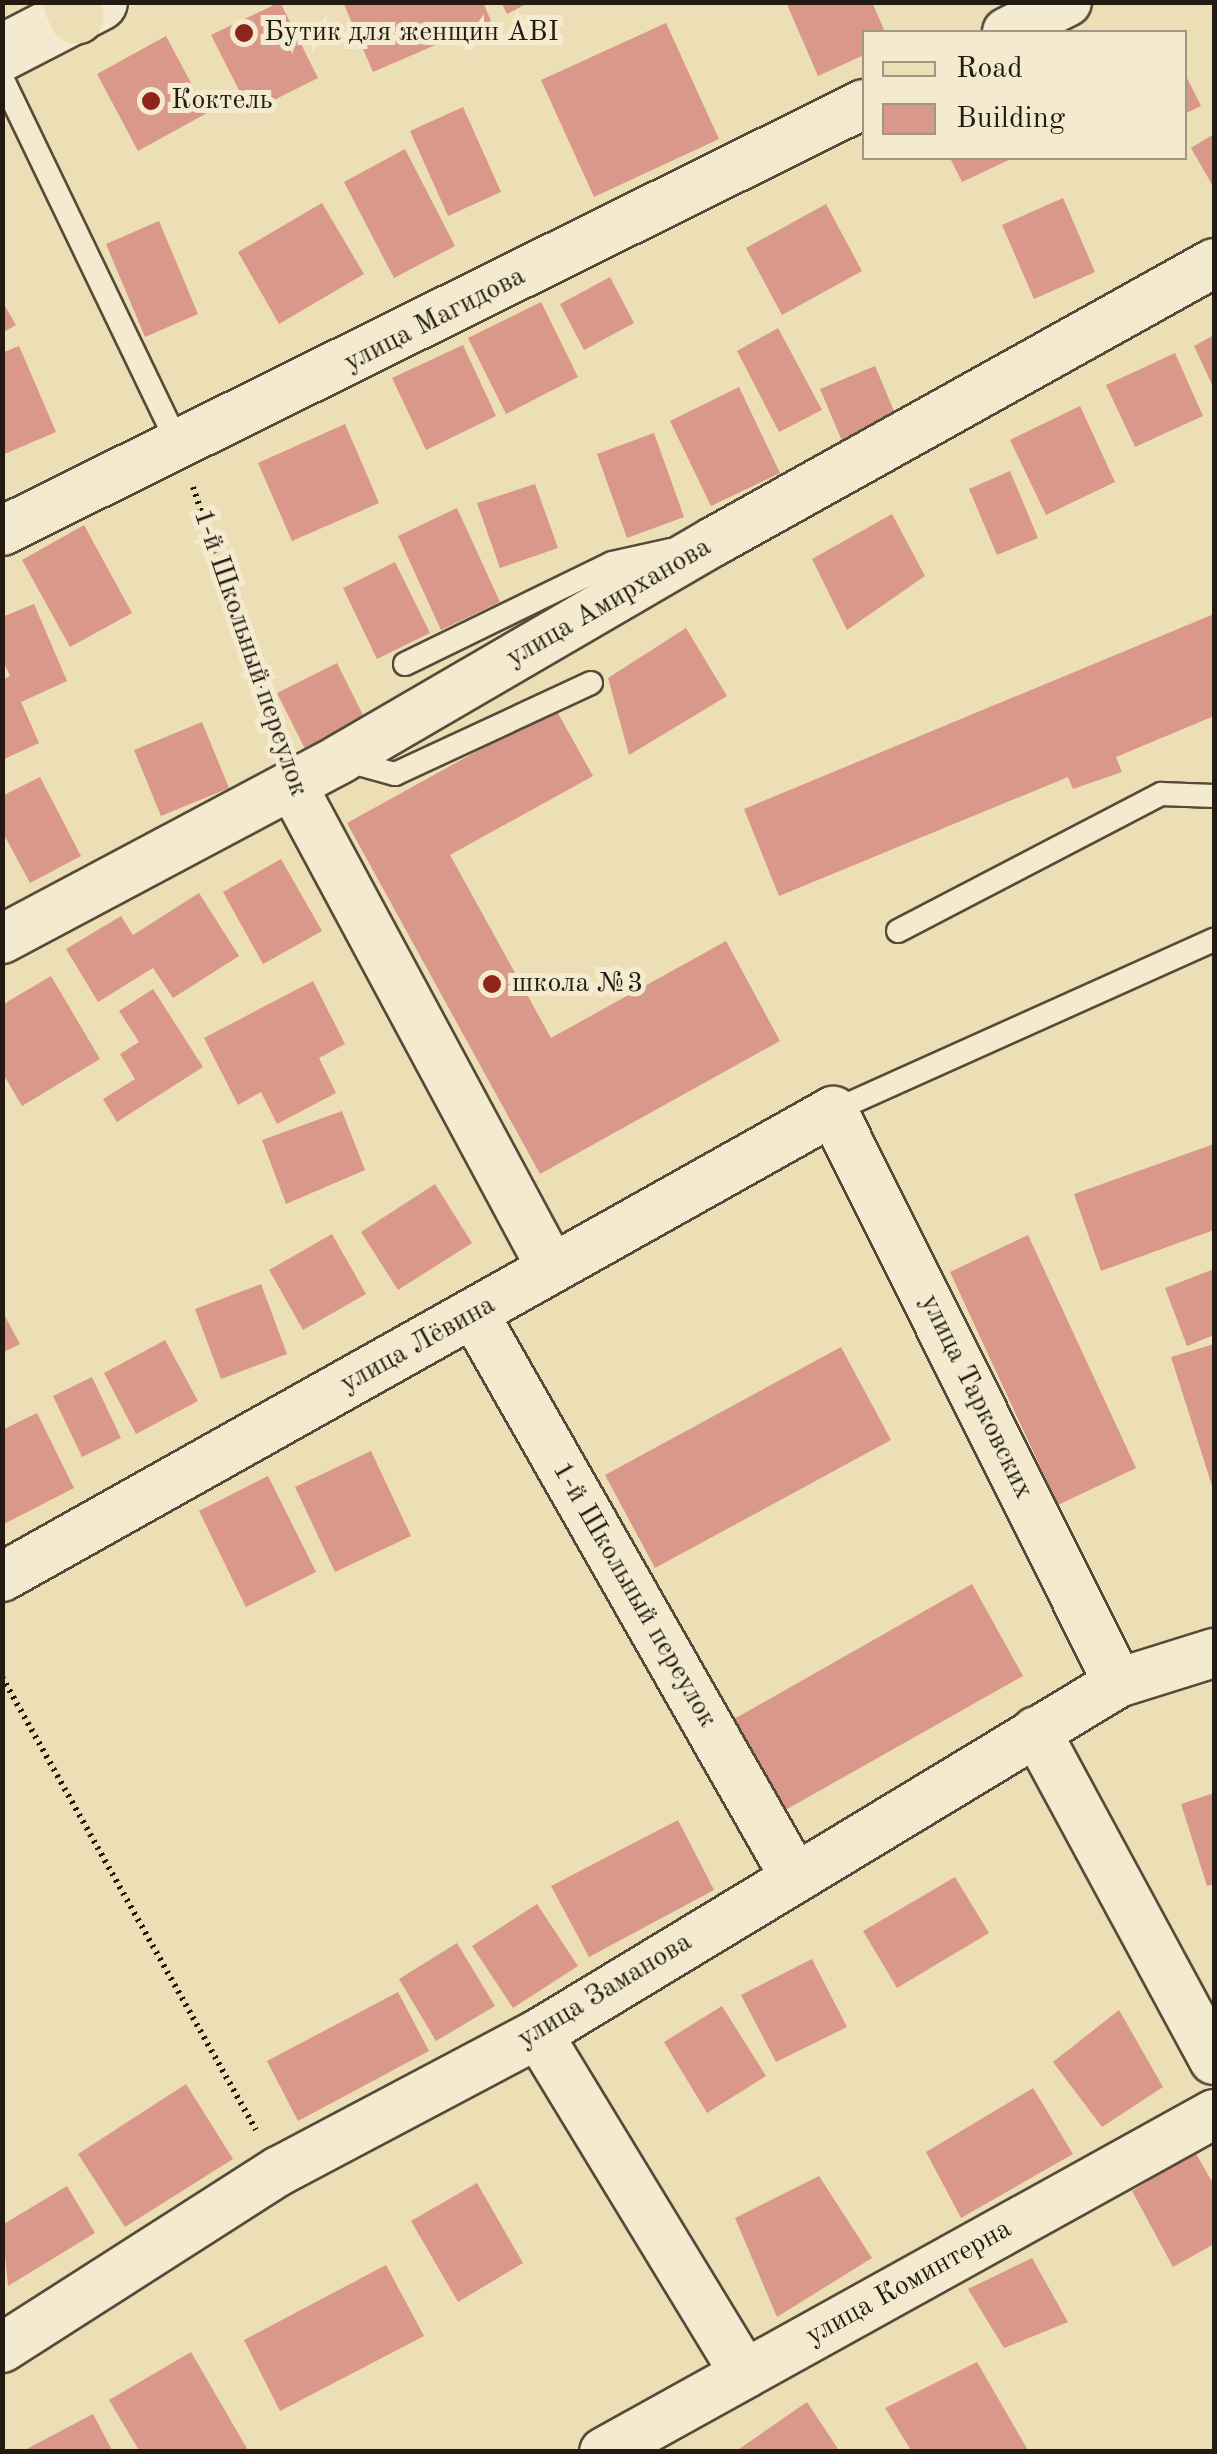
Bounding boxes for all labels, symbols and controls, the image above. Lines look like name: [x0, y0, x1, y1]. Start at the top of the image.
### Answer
place label: Бутик для женщин ABI: [264, 16, 559, 50]
marker: Бутик для женщин ABI: [233, 22, 255, 44]
legend: [862, 30, 1187, 160]
text: Road: [956, 54, 1023, 84]
place label: Коктель: [171, 84, 273, 118]
marker: Коктель: [140, 90, 162, 112]
text: Building: [956, 104, 1065, 134]
street label: улица Магидова: [339, 260, 531, 380]
street label: 1-й Школьный переулок: [185, 505, 315, 801]
street label: улица Амирханова: [501, 531, 717, 675]
place label: школа №3: [512, 967, 643, 1001]
marker: школа №3: [481, 973, 503, 995]
street label: улица Лёвина: [335, 1289, 501, 1401]
street label: улица Тарковских: [912, 1289, 1040, 1505]
street label: 1-й Школьный переулок: [544, 1456, 724, 1734]
street label: улица Заманова: [512, 1926, 698, 2056]
street label: улица Коминтерна: [800, 2213, 1018, 2353]

